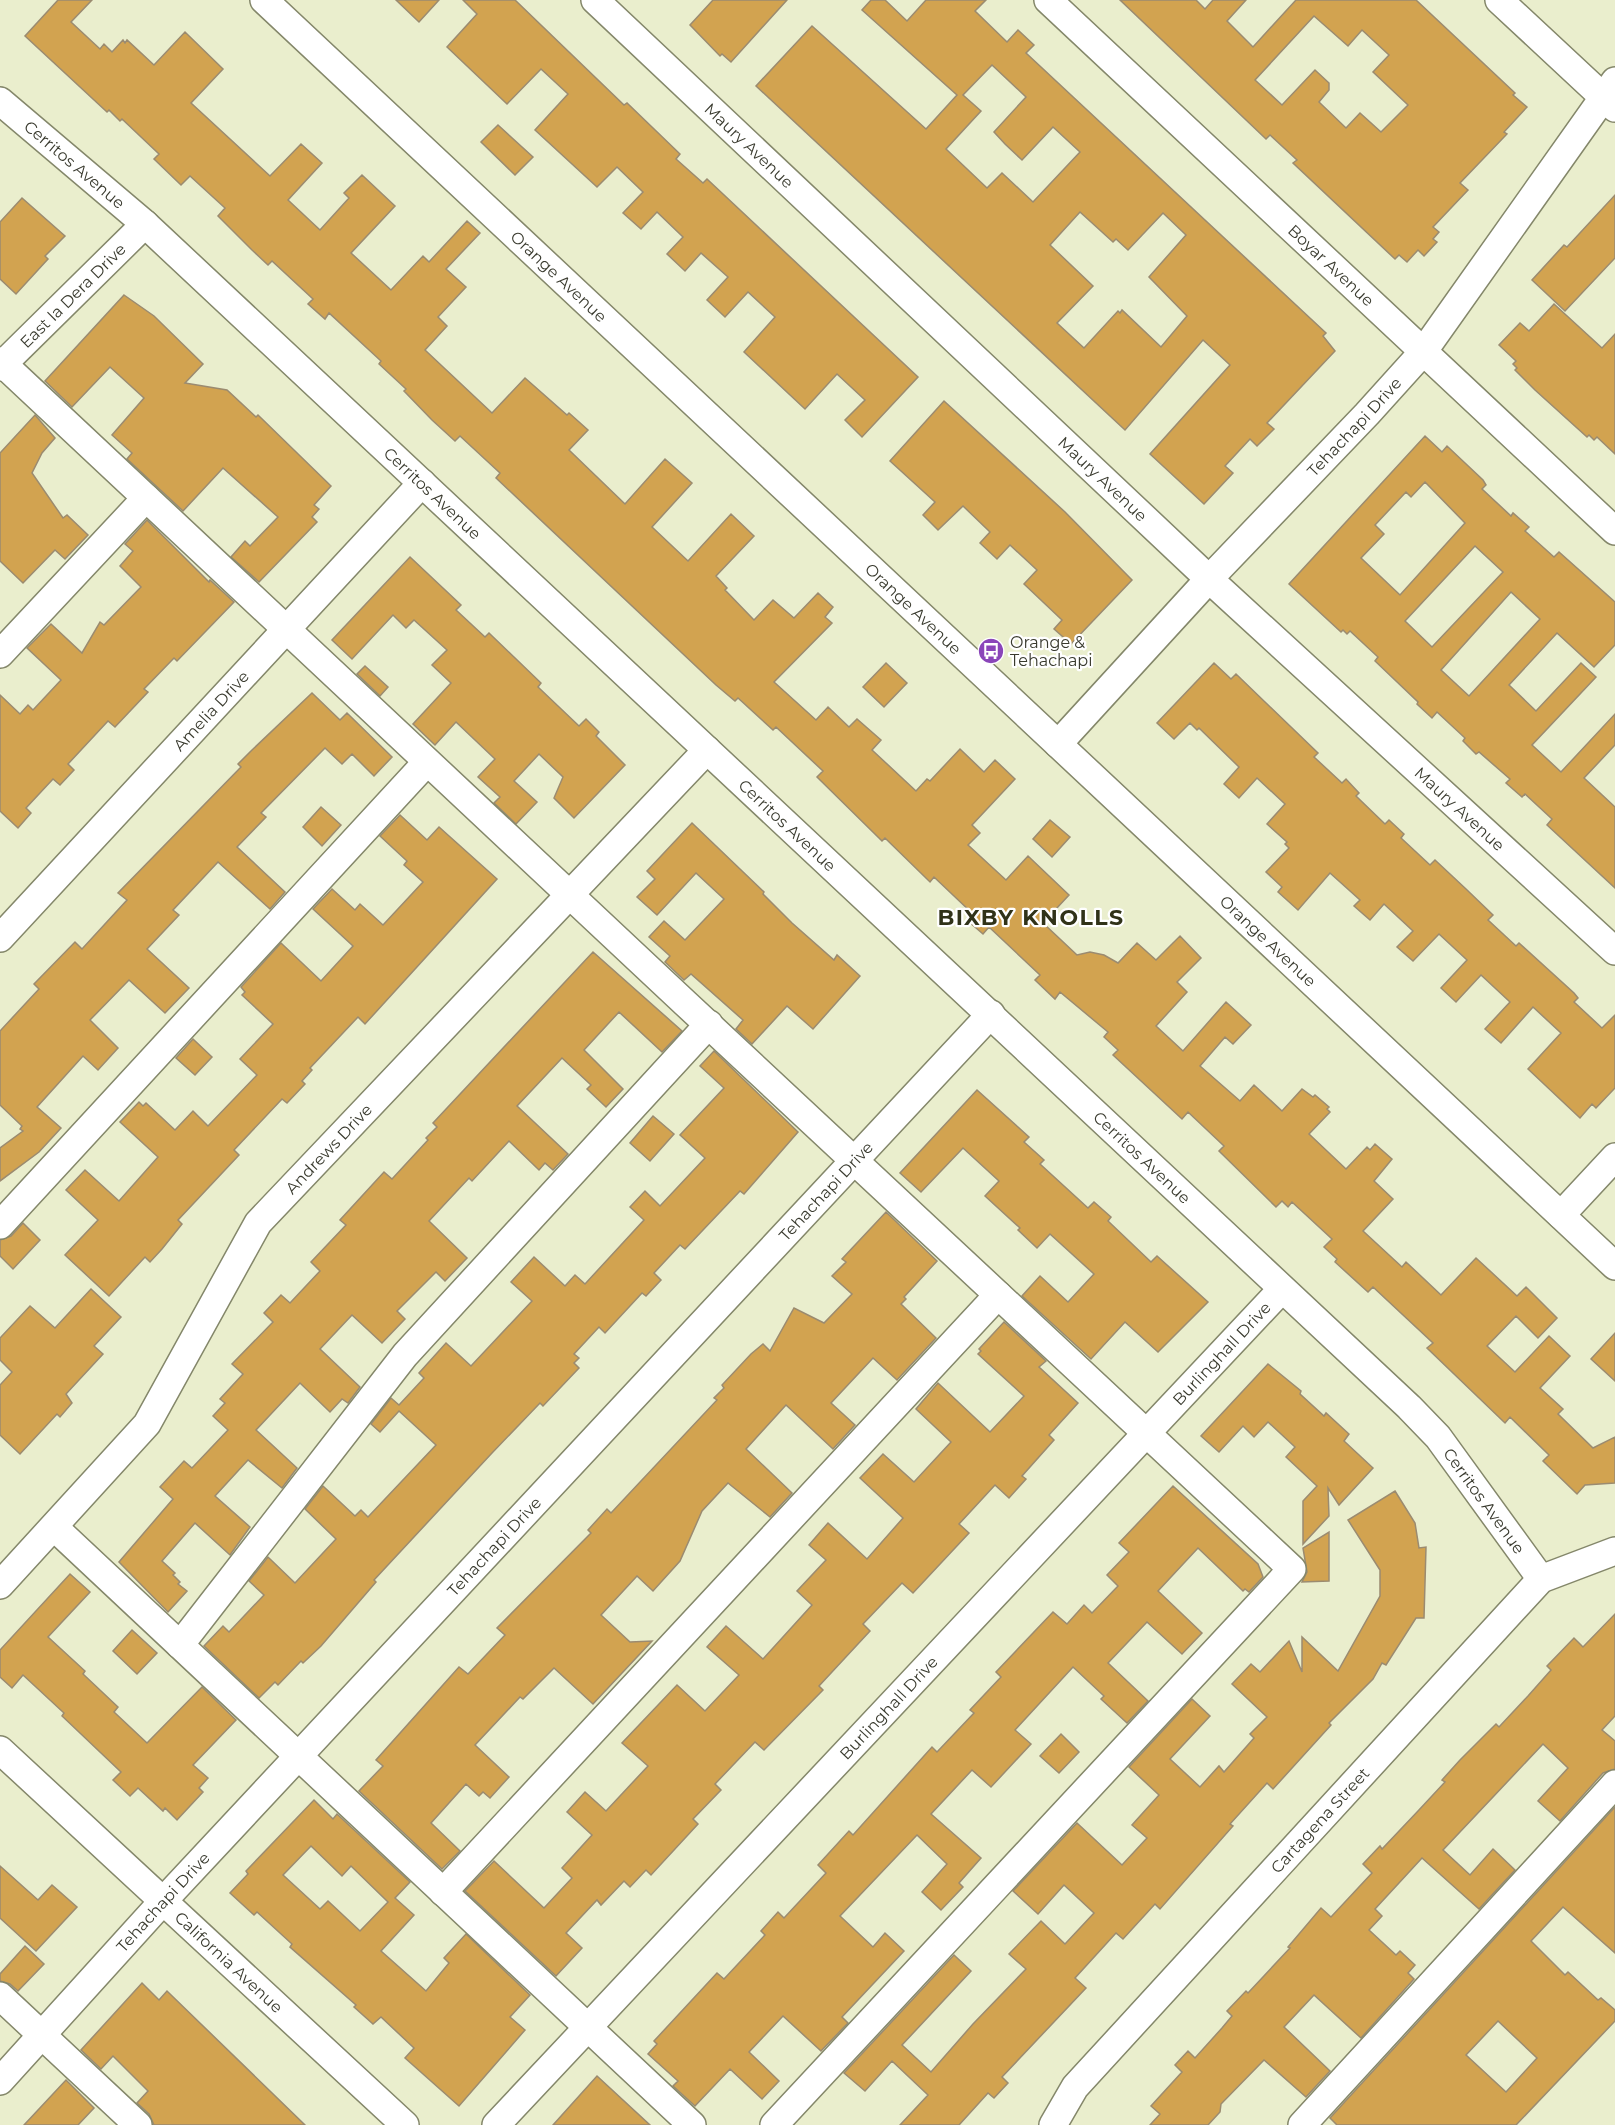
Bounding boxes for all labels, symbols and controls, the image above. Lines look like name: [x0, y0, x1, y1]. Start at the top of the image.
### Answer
street label: Maury Avenue: [700, 99, 797, 192]
street label: Cerritos Avenue: [20, 117, 129, 213]
street label: Boyar Avenue: [1284, 221, 1378, 310]
street label: Orange Avenue: [506, 227, 610, 326]
street label: East la Dera Drive: [16, 240, 130, 352]
street label: Tehachapi Drive: [1303, 374, 1405, 480]
street label: Maury Avenue: [1054, 433, 1151, 526]
street label: Cerritos Avenue: [380, 443, 485, 544]
street label: Orange Avenue: [861, 559, 965, 659]
place label: Orange & Tehachapi: [1010, 633, 1093, 670]
bus stop icon: Orange & Tehachapi: [976, 636, 1006, 666]
street label: Amelia Drive: [169, 667, 253, 755]
street label: Maury Avenue: [1411, 763, 1508, 855]
street label: Cerritos Avenue: [735, 776, 840, 876]
street label: Orange Avenue: [1216, 892, 1320, 991]
district label: BIXBY KNOLLS: [937, 904, 1125, 931]
street label: Andrews Drive: [282, 1100, 376, 1198]
street label: Cerritos Avenue: [1089, 1108, 1194, 1208]
street label: Tehachapi Drive: [775, 1138, 877, 1245]
street label: Burlinghall Drive: [1169, 1298, 1275, 1409]
street label: Cerritos Avenue: [1439, 1445, 1529, 1558]
street label: Tehachapi Drive: [444, 1493, 545, 1600]
street label: Burlinghall Drive: [836, 1652, 942, 1763]
street label: Cartagena Street: [1267, 1763, 1374, 1877]
street label: Tehachapi Drive: [113, 1848, 214, 1956]
street label: California Avenue: [171, 1908, 286, 2017]

